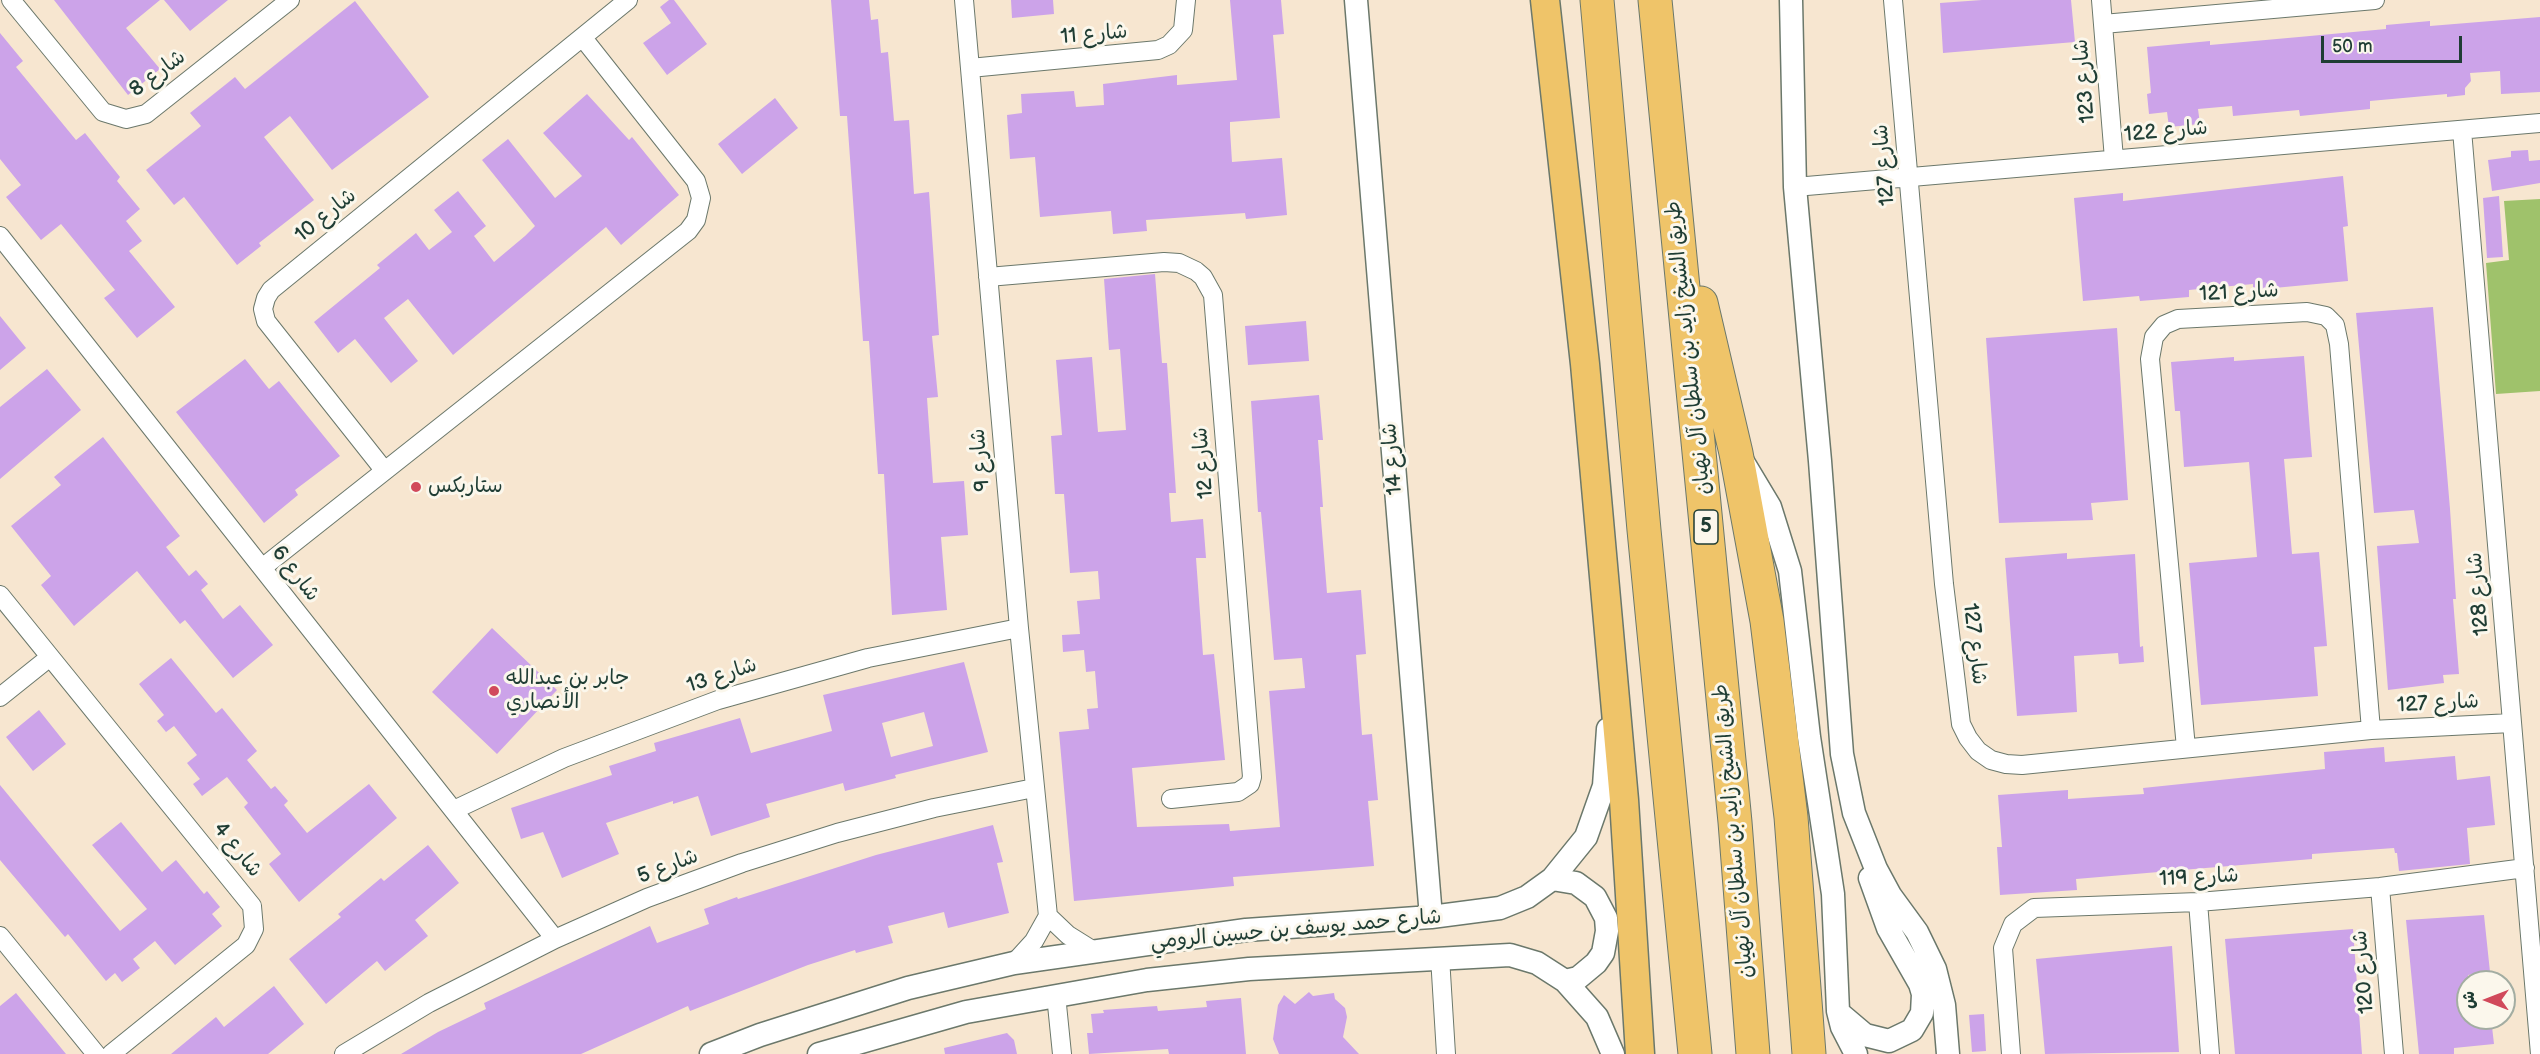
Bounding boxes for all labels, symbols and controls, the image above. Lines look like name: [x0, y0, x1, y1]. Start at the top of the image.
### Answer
street label: شارع 11: [1059, 20, 1129, 50]
scale bar: [2324, 24, 2465, 62]
text: 50 m: [2332, 36, 2373, 57]
street label: شارع 123: [2069, 38, 2101, 124]
street label: شارع 8: [125, 45, 191, 103]
street label: شارع 122: [2123, 116, 2209, 148]
street label: شارع 127: [1869, 123, 1901, 207]
street label: شارع 10: [290, 184, 362, 248]
street label: طريق الشيخ زايد بن سلطان آل نهيان: [1661, 200, 1717, 496]
street label: شارع 121: [2199, 278, 2279, 308]
street label: شارع 14: [1377, 422, 1409, 496]
street label: شارع 12: [1188, 426, 1220, 500]
street label: شارع 9: [966, 427, 996, 493]
place label: ستاربكس: [428, 474, 503, 500]
marker: ستاربكس: [409, 480, 423, 494]
road number: 5: [1694, 510, 1718, 544]
street label: شارع 6: [265, 541, 325, 607]
street label: شارع 128: [2463, 551, 2495, 637]
street label: شارع 127: [1957, 602, 1991, 686]
street label: شارع 13: [684, 653, 760, 699]
place label: جابر بن عبدالله الأنصاري: [506, 666, 629, 716]
street label: طريق الشيخ زايد بن سلطان آل نهيان: [1709, 683, 1759, 979]
marker: جابر بن عبدالله الأنصاري: [487, 684, 501, 698]
street label: شارع 127: [2396, 689, 2480, 719]
street label: شارع 4: [207, 817, 267, 883]
street label: شارع 5: [634, 844, 702, 890]
street label: شارع 119: [2159, 863, 2239, 893]
street label: شارع حمد يوسف بن حسين الرومي: [1149, 905, 1443, 955]
street label: شارع 120: [2348, 929, 2380, 1015]
north arrow: [2456, 970, 2516, 1030]
text: ش: [2460, 991, 2479, 1009]

